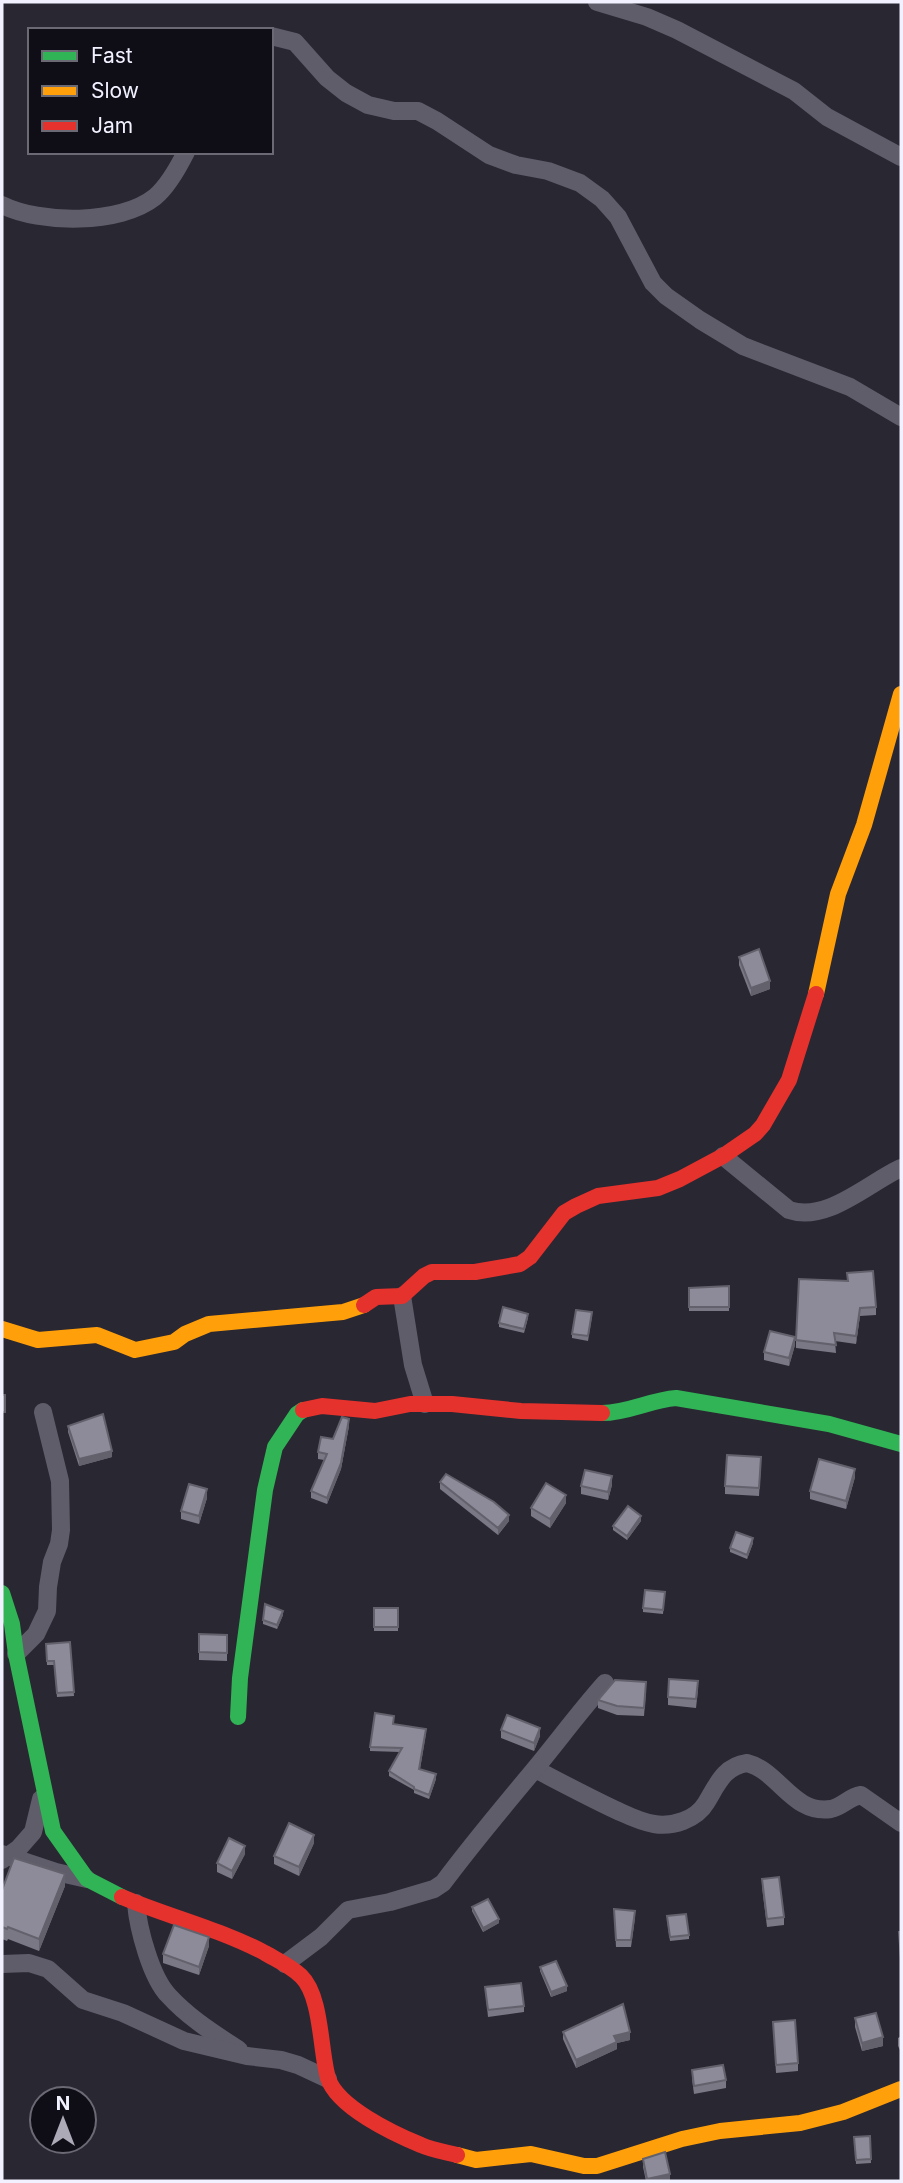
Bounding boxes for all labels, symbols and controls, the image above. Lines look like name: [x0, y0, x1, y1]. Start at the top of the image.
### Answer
legend: [28, 28, 273, 154]
text: Fast: [91, 43, 133, 68]
text: Slow: [91, 78, 139, 103]
text: Jam: [91, 113, 133, 138]
north arrow: [28, 2085, 98, 2155]
text: N: [56, 2092, 70, 2115]

